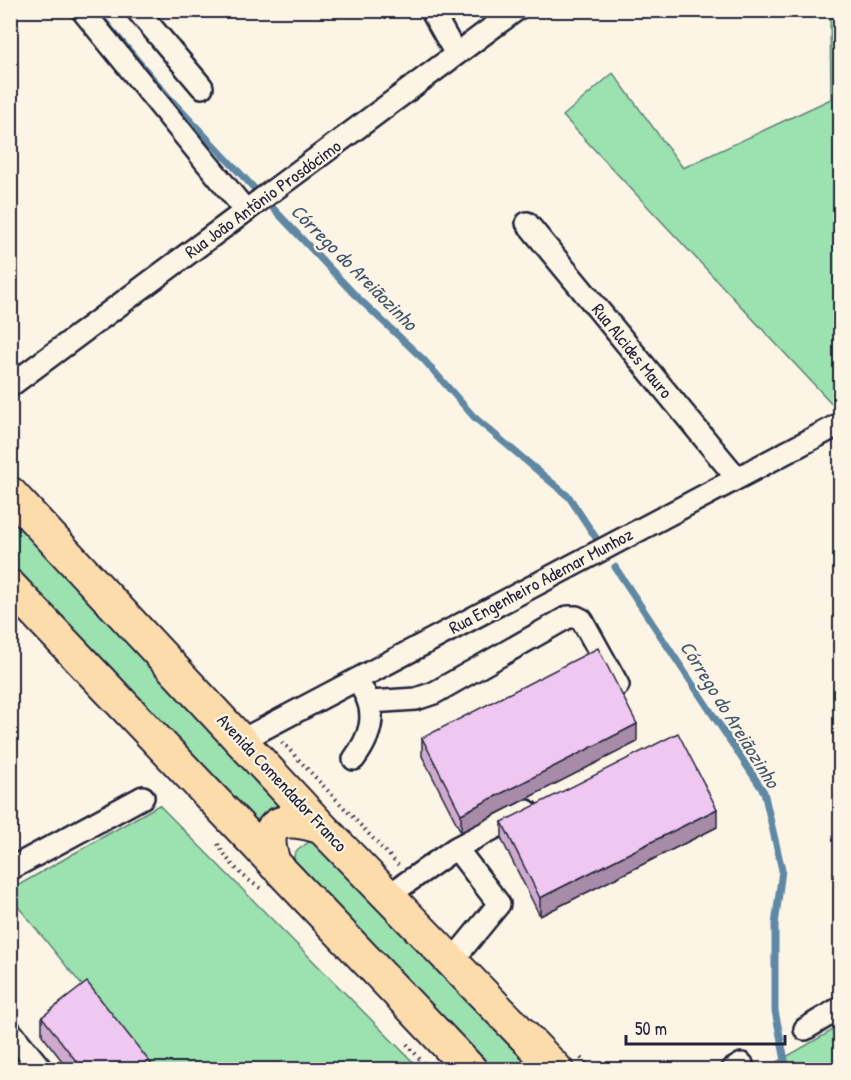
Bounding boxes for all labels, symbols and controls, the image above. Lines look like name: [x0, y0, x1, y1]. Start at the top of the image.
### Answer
street label: Rua João Antônio Prosdócimo: [180, 133, 346, 264]
water label: Córrego do Areiãozinho: [284, 197, 425, 338]
street label: Rua Alcides Mauro: [586, 298, 678, 403]
street label: Rua Engenheiro Ademar Munhoz: [444, 521, 637, 640]
water label: Córrego do Areiãozinho: [673, 635, 788, 795]
street label: Avenida Comendador Franco: [212, 708, 353, 857]
scale bar: [626, 1008, 785, 1046]
text: 50 m: [635, 1016, 667, 1041]

